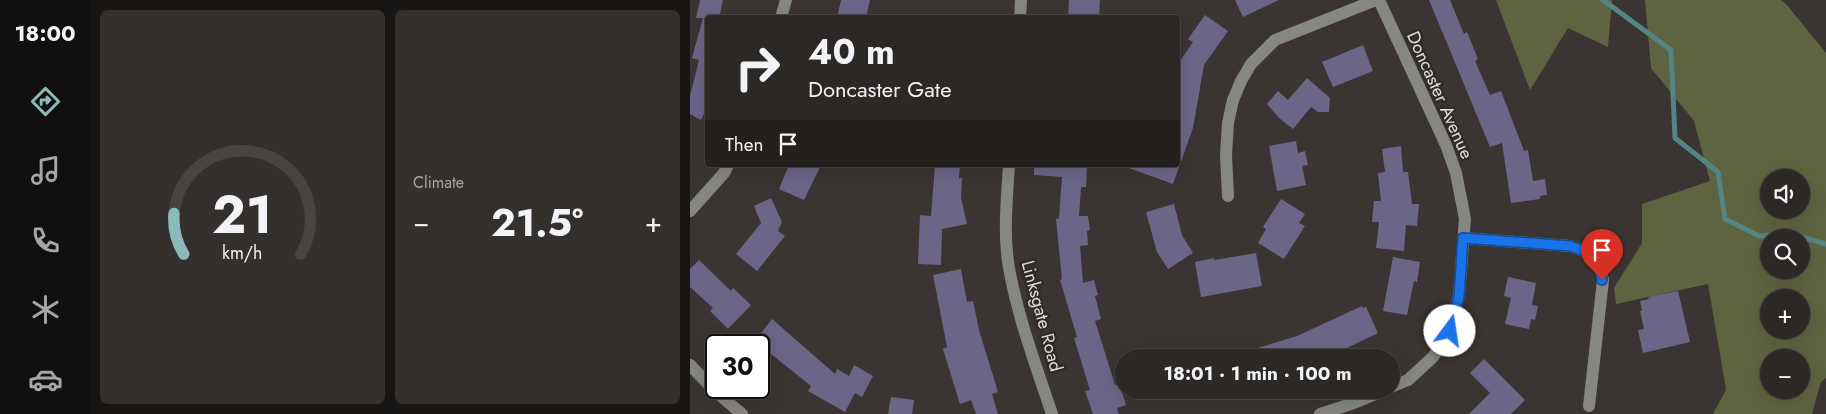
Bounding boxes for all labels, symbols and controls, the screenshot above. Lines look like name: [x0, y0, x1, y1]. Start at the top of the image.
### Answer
text: 18:00: [14, 17, 76, 49]
text: 40 m: [808, 27, 895, 77]
street label: Doncaster Avenue: [1400, 27, 1480, 163]
icon: right: [725, 35, 790, 100]
text: Doncaster Gate: [808, 73, 952, 105]
icon: directions: [28, 84, 63, 119]
icon: arrive: [774, 130, 802, 158]
text: Then: [725, 131, 764, 158]
icon: music: [28, 153, 63, 188]
map controls: [1760, 169, 1810, 399]
button: sound: [1760, 169, 1810, 219]
text: Climate: [413, 171, 464, 194]
text: 21: [212, 177, 273, 253]
text: 21.5°: [491, 195, 583, 250]
text: −: [413, 202, 430, 243]
text: +: [645, 202, 662, 243]
icon: phone: [28, 223, 63, 258]
pin: [1581, 229, 1623, 280]
button: search: [1760, 229, 1810, 279]
icon: arrive: [1588, 236, 1616, 264]
text: km/h: [222, 240, 263, 266]
street label: Linksgate Road: [1015, 258, 1069, 374]
button: +: [1760, 289, 1810, 339]
icon: climate: [28, 292, 63, 327]
position arrow: [1423, 304, 1475, 356]
speed limit sign: 30: [705, 334, 770, 399]
button: −: [1760, 349, 1810, 399]
text: 18:01 · 1 min · 100 m: [1163, 360, 1352, 387]
icon: car: [28, 362, 63, 397]

